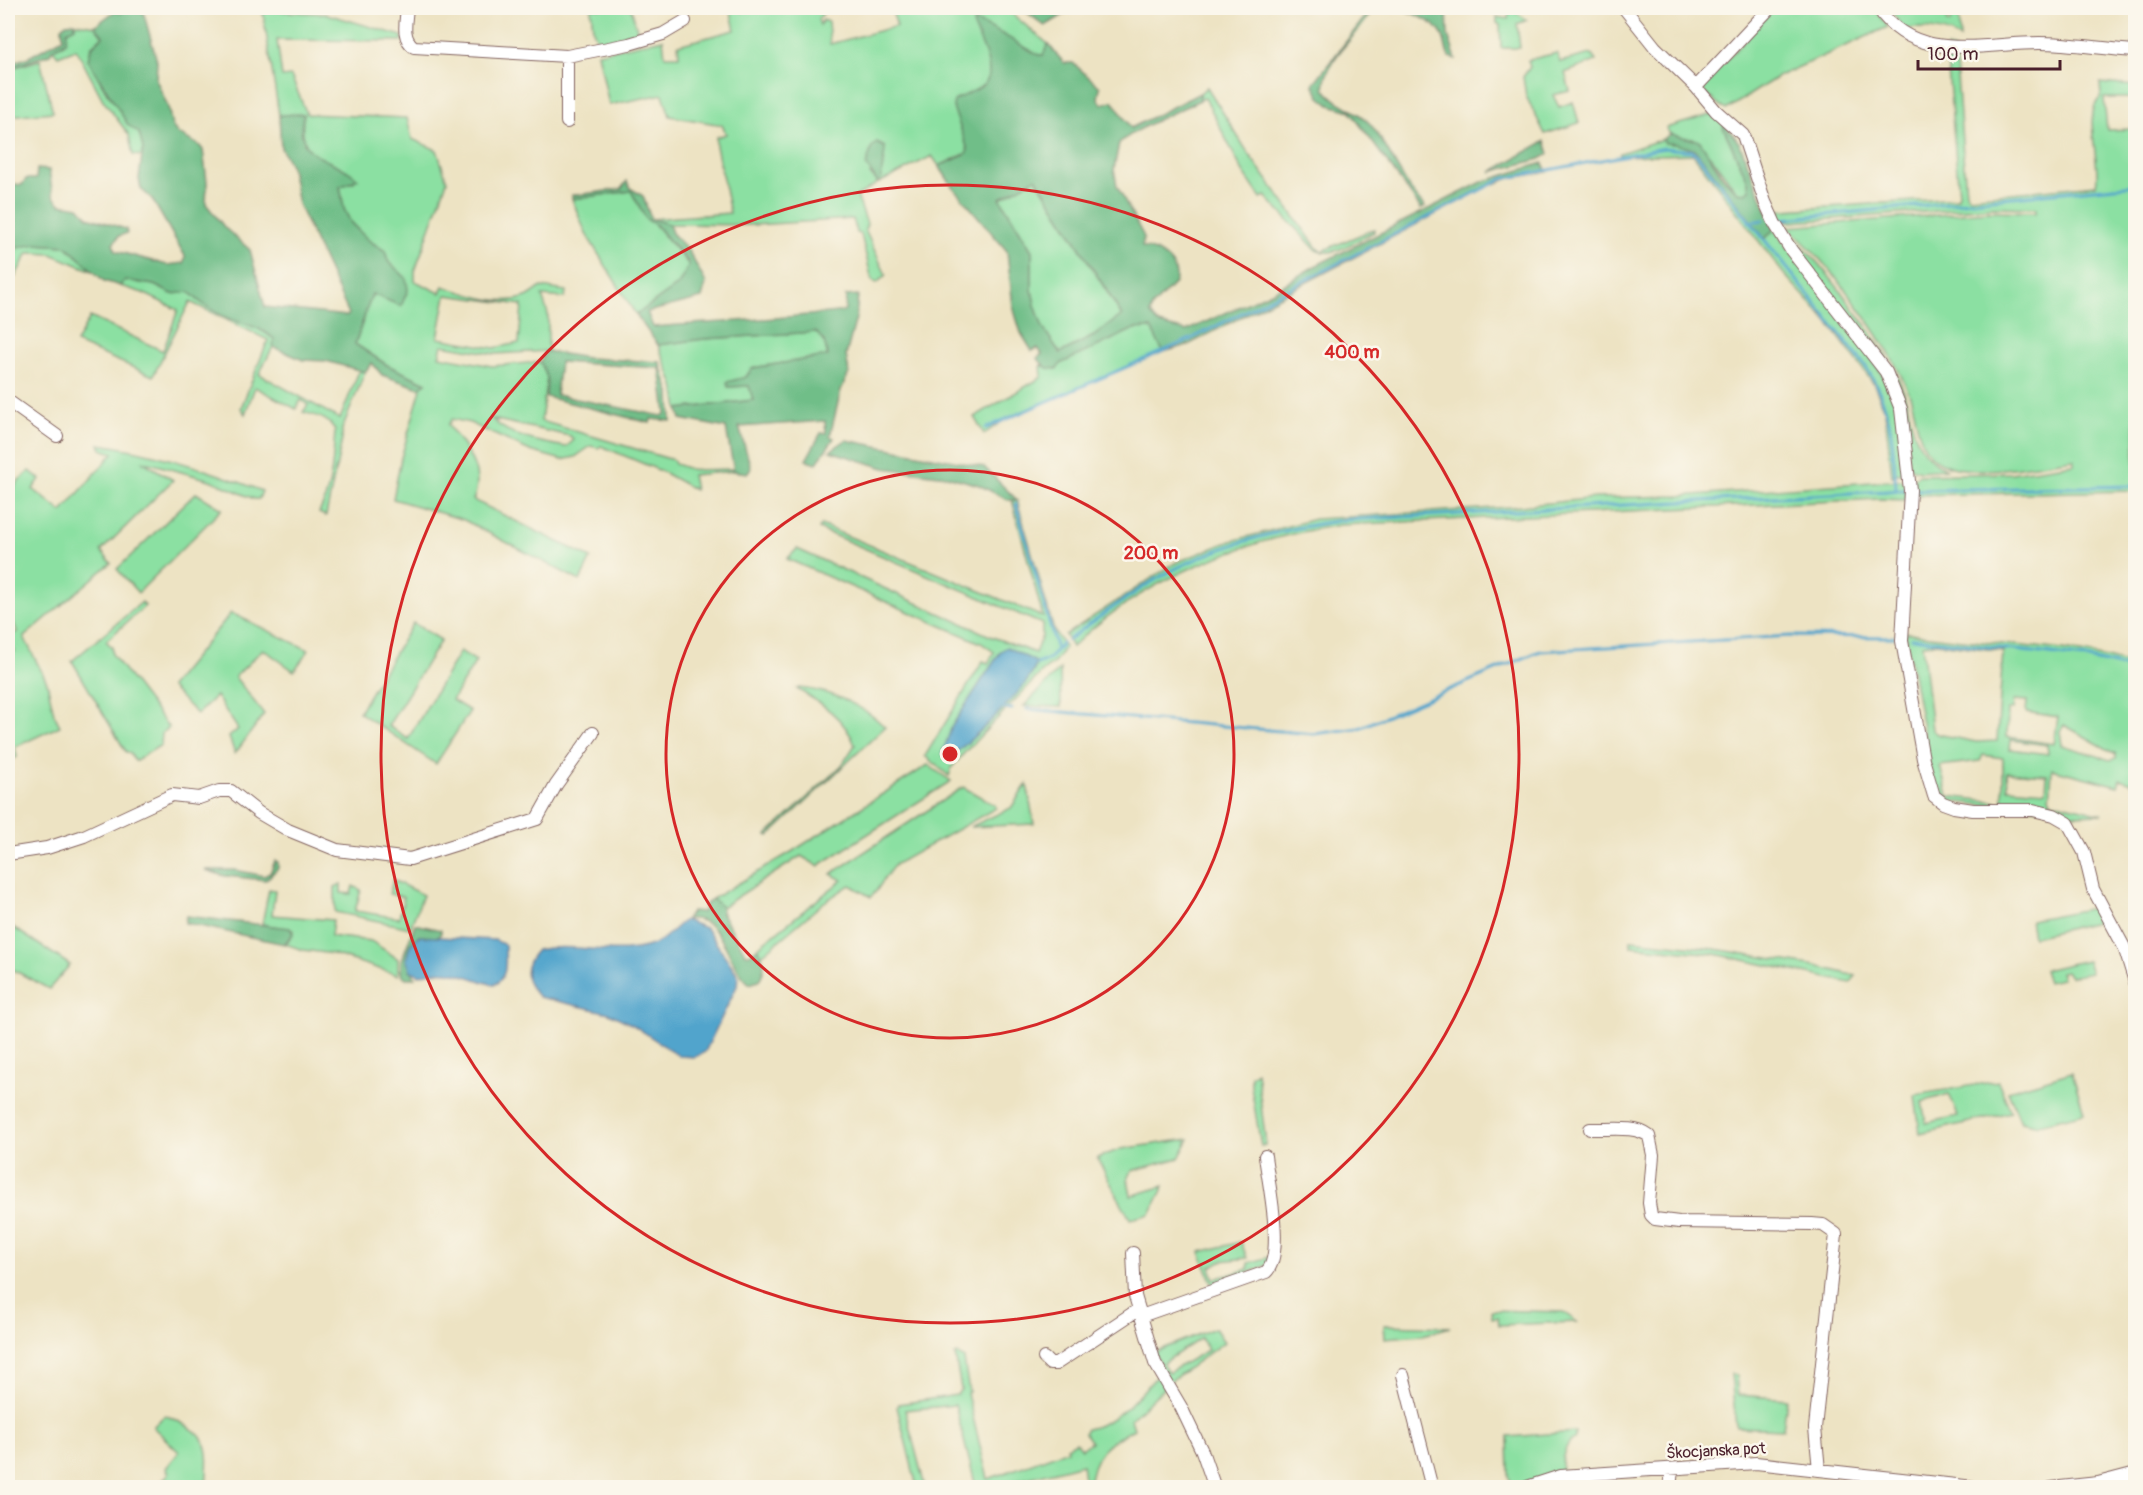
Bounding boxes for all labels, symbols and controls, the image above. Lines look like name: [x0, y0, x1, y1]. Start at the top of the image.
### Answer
scale bar: [1918, 33, 2060, 71]
text: 100 m: [1927, 43, 1979, 66]
text: 400 m: [1325, 341, 1379, 364]
text: 200 m: [1124, 542, 1178, 565]
centre of rings: [940, 744, 960, 764]
street label: Škocjanska pot: [1666, 1437, 1767, 1464]

